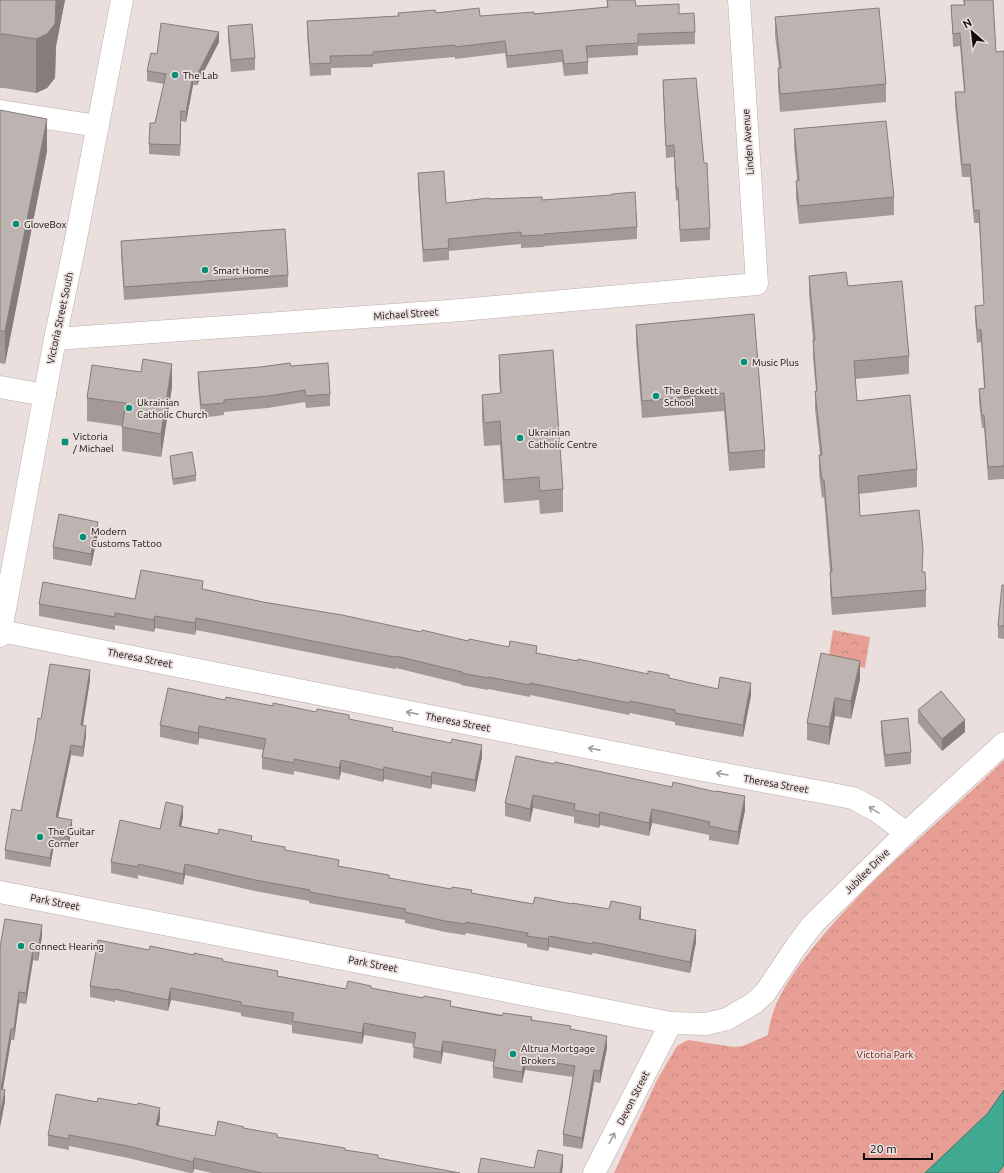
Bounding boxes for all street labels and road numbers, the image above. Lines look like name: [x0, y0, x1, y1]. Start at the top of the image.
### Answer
street label: Linden Avenue: [740, 109, 756, 175]
street label: Victoria Street South: [45, 271, 75, 365]
street label: Michael Street: [373, 306, 439, 322]
street label: Theresa Street: [107, 646, 173, 670]
street label: Theresa Street: [425, 710, 491, 734]
street label: Theresa Street: [743, 773, 809, 795]
street label: Jubilee Drive: [842, 846, 892, 896]
street label: Park Street: [29, 892, 81, 912]
street label: Park Street: [347, 954, 399, 974]
street label: Devon Street: [615, 1069, 651, 1127]

